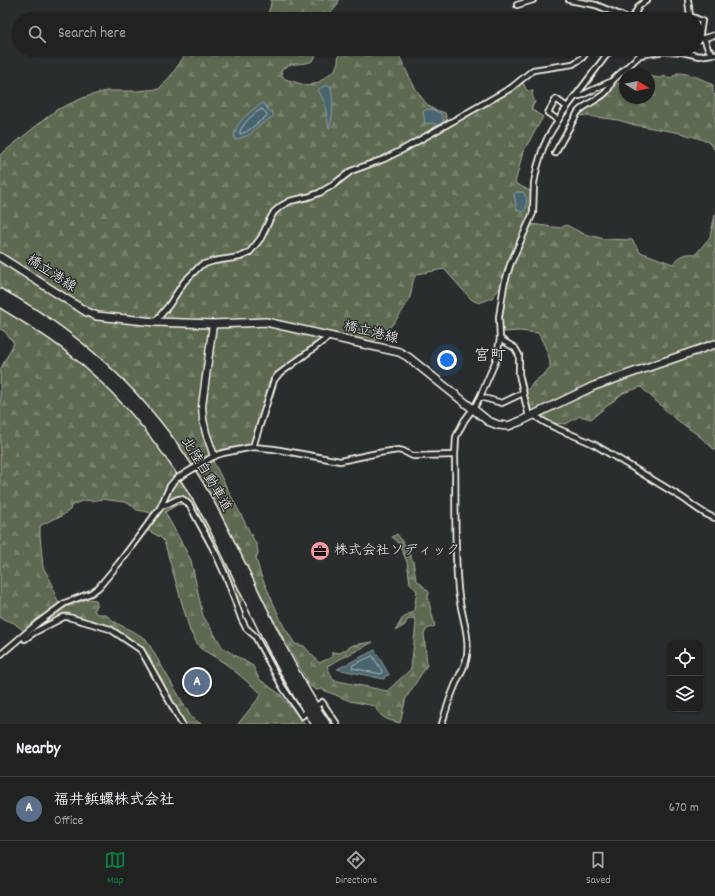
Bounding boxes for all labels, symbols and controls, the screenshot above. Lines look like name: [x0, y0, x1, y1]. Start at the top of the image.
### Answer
search box: [12, 12, 703, 56]
icon: search: [26, 23, 48, 45]
text: Search here: [58, 23, 126, 45]
north arrow: [619, 68, 655, 104]
street label: 橋立港線: [22, 250, 80, 298]
street label: 橋立港線: [341, 317, 401, 349]
district label: 宮町: [474, 345, 506, 368]
your location: [437, 350, 457, 370]
street label: 北陸自動車道: [176, 434, 236, 516]
office icon: 株式会社ソディック: [309, 540, 331, 562]
place label: 株式会社ソディック: [334, 541, 460, 561]
map controls: [667, 640, 703, 712]
button: locate: [667, 640, 703, 676]
pin: A: [184, 667, 210, 697]
button: layers: [667, 676, 703, 712]
text: Nearby: [16, 738, 60, 762]
text: 福井鋲螺株式会社: [54, 790, 174, 812]
text: A: [25, 799, 33, 818]
text: 670 m: [669, 799, 699, 818]
text: Office: [54, 812, 83, 831]
tab: Map: [104, 849, 126, 889]
tab: Directions: [335, 849, 377, 889]
tab: Saved: [586, 849, 611, 889]

